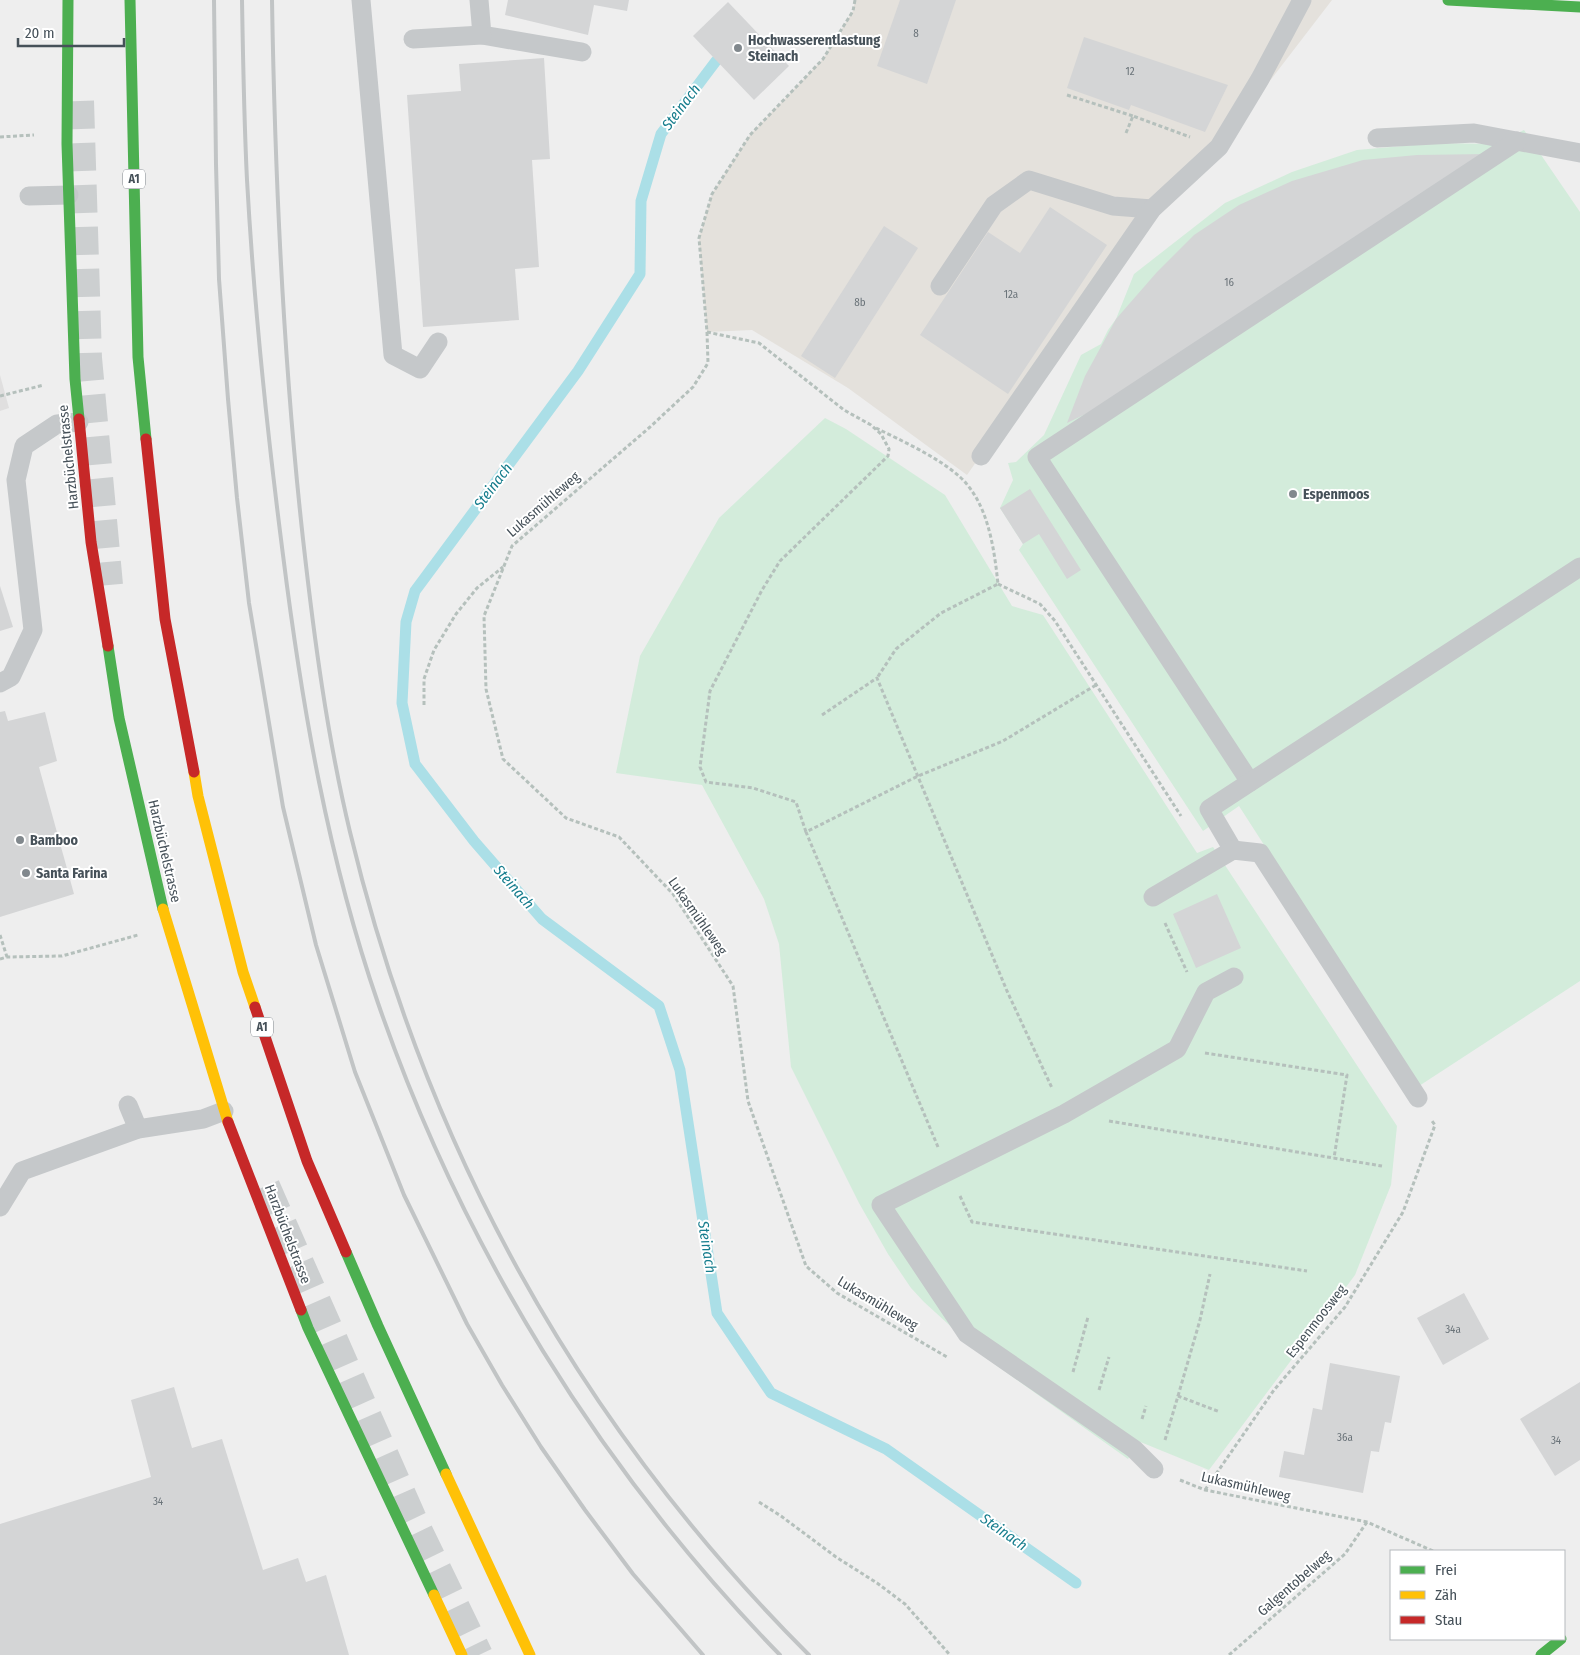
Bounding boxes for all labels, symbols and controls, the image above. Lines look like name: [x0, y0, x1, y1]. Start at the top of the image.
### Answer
scale bar: [18, 15, 124, 47]
text: 20 m: [25, 24, 55, 42]
house number: 8: [913, 27, 919, 40]
place label: Hochwasserentlastung Steinach: [748, 32, 880, 65]
marker: Hochwasserentlastung Steinach: [732, 42, 744, 54]
house number: 12: [1125, 65, 1135, 78]
water label: Steinach: [657, 81, 704, 134]
road number: A1: [123, 170, 145, 188]
house number: 16: [1224, 276, 1234, 289]
house number: 12a: [1004, 288, 1018, 301]
house number: 8b: [854, 296, 866, 309]
street label: Harzbüchelstrasse: [55, 404, 82, 510]
water label: Steinach: [469, 460, 516, 513]
street label: Lukasmühleweg: [503, 468, 584, 541]
place label: Espenmoos: [1303, 486, 1370, 503]
marker: Espenmoos: [1287, 488, 1299, 500]
street label: Harzbüchelstrasse: [144, 798, 185, 904]
place label: Bamboo: [30, 832, 79, 849]
marker: Bamboo: [14, 834, 26, 846]
water label: Steinach: [489, 860, 538, 913]
place label: Santa Farina: [36, 865, 108, 882]
marker: Santa Farina: [20, 867, 32, 879]
street label: Lukasmühleweg: [665, 874, 731, 959]
road number: A1: [251, 1018, 273, 1036]
street label: Harzbüchelstrasse: [261, 1182, 314, 1286]
water label: Steinach: [694, 1219, 720, 1274]
street label: Lukasmühleweg: [834, 1273, 921, 1334]
street label: Espenmoosweg: [1283, 1281, 1351, 1361]
house number: 34a: [1445, 1323, 1461, 1336]
house number: 36a: [1337, 1431, 1353, 1444]
house number: 34: [1551, 1434, 1562, 1447]
street label: Lukasmühleweg: [1200, 1468, 1293, 1505]
house number: 34: [153, 1495, 164, 1508]
water label: Steinach: [976, 1509, 1031, 1554]
street label: Galgentobelweg: [1254, 1547, 1335, 1620]
legend: [1390, 1550, 1565, 1640]
text: Frei: [1435, 1561, 1457, 1579]
text: Zäh: [1435, 1586, 1457, 1604]
text: Stau: [1435, 1611, 1462, 1629]

